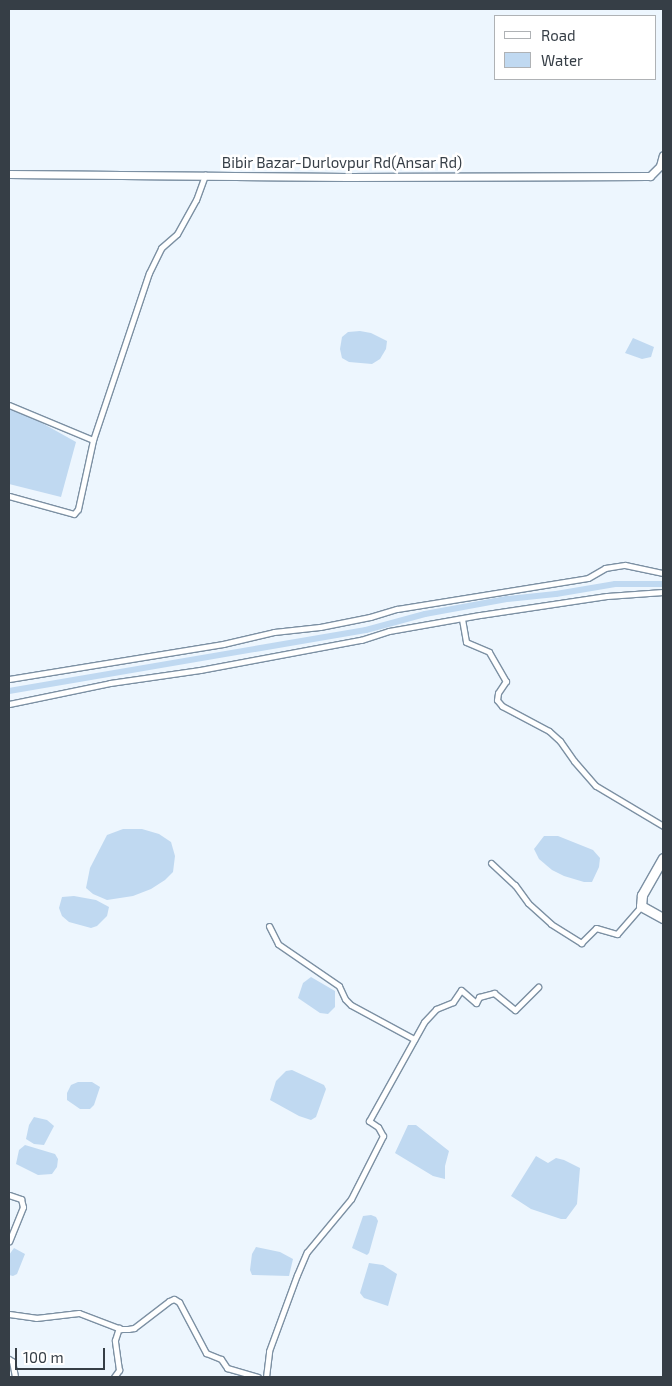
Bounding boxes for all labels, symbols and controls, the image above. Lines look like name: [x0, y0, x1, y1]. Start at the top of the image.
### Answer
legend: [494, 15, 657, 80]
text: Road: [541, 26, 576, 44]
text: Water: [541, 51, 583, 69]
street label: Bibir Bazar-Durlovpur Rd(Ansar Rd): [221, 154, 463, 172]
scale bar: [18, 1338, 108, 1370]
text: 100 m: [23, 1348, 64, 1366]

